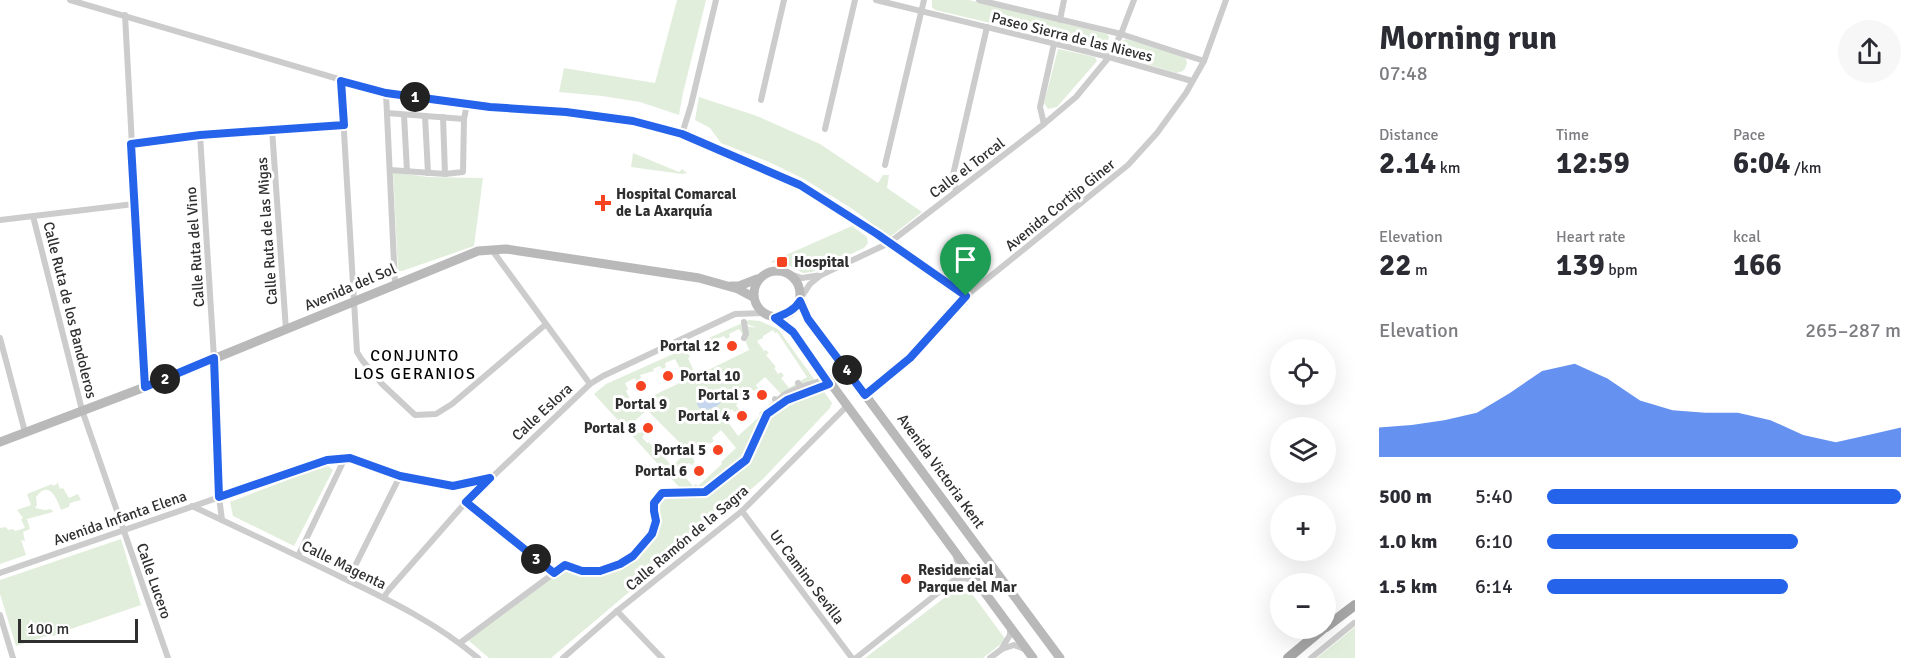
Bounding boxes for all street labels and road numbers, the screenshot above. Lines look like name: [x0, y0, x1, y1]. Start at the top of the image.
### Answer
street label: Paseo Sierra de las Nieves: [989, 8, 1155, 66]
street label: Calle el Torcal: [926, 134, 1008, 202]
street label: Avenida Cortijo Giner: [1001, 155, 1119, 255]
street label: Calle Ruta de las Migas: [253, 156, 281, 305]
street label: Calle Ruta del Vino: [182, 186, 208, 308]
street label: Calle Ruta de los Bandoleros: [39, 220, 101, 401]
street label: Avenida del Sol: [301, 260, 399, 314]
street label: Calle Eslora: [508, 380, 576, 444]
street label: Avenida Victoria Kent: [893, 410, 989, 532]
street label: Calle Ramón de la Sagra: [622, 481, 752, 595]
street label: Avenida Infanta Elena: [51, 487, 189, 549]
street label: Ur Camino Sevilla: [766, 526, 848, 628]
street label: Calle Magenta: [299, 537, 389, 593]
street label: Calle Lucero: [133, 541, 175, 621]

